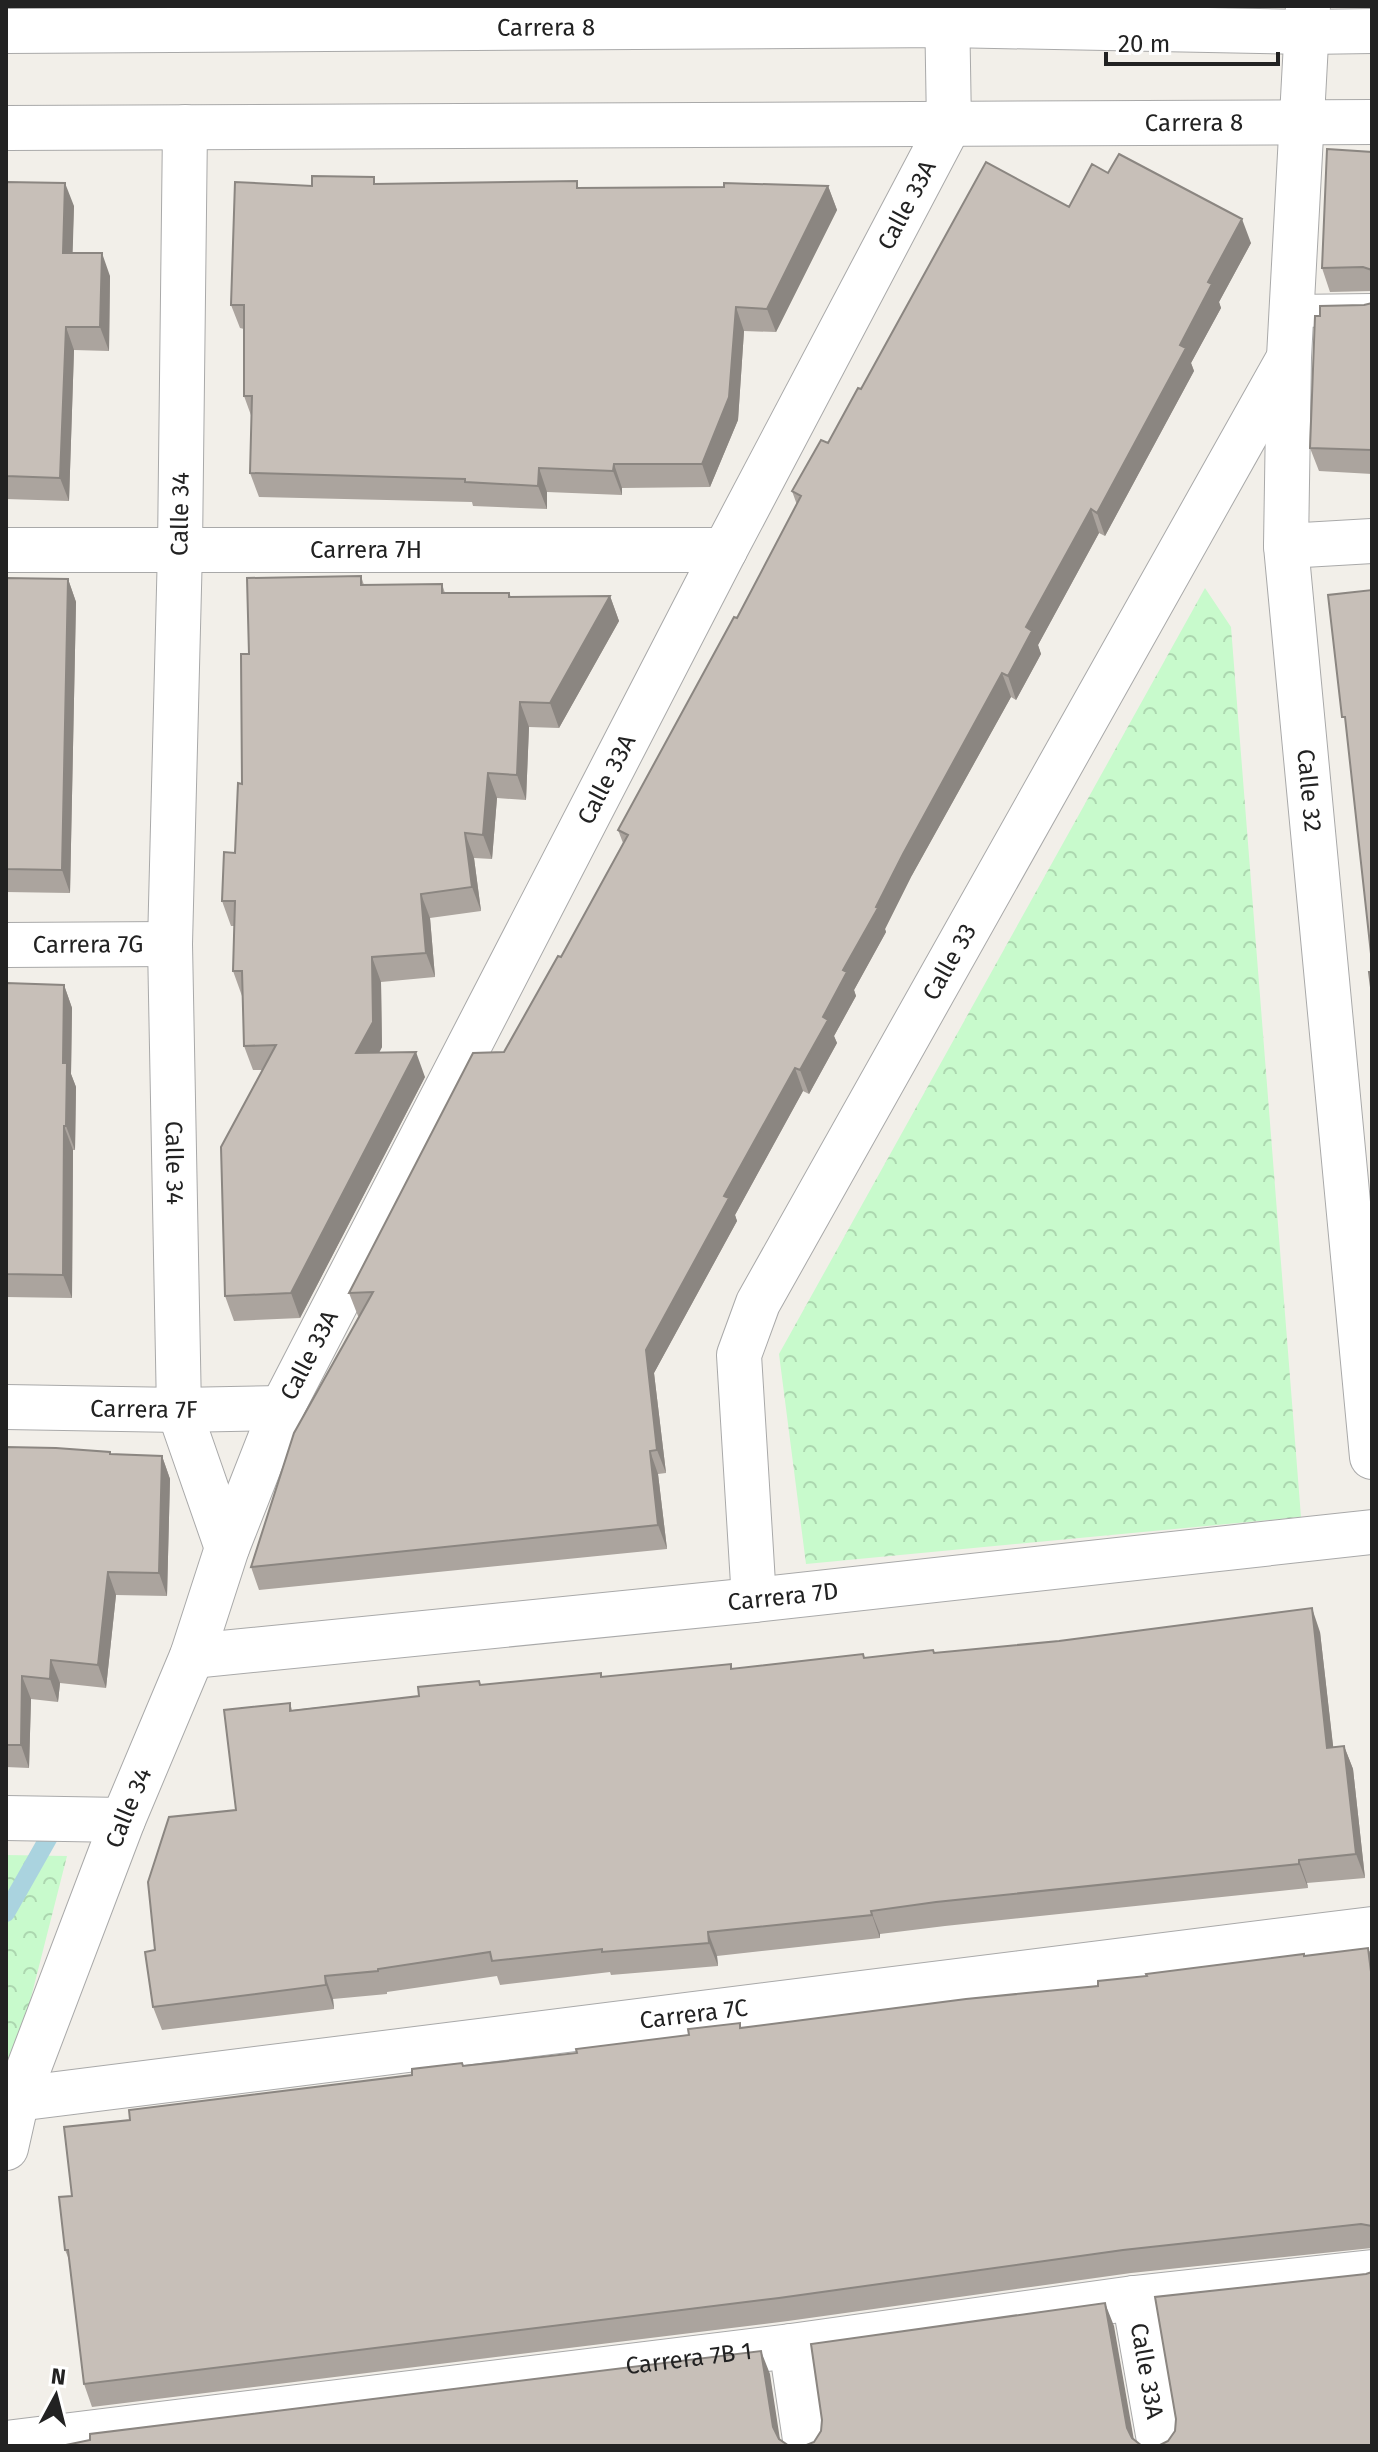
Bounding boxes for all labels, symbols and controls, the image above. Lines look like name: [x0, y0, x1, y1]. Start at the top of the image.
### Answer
street label: Carrera 8: [497, 13, 595, 42]
scale bar: [1106, 16, 1278, 66]
text: 20 m: [1118, 30, 1170, 58]
street label: Carrera 8: [1145, 109, 1243, 137]
street label: Calle 33A: [872, 155, 942, 255]
street label: Calle 34: [165, 472, 195, 556]
street label: Carrera 7H: [310, 536, 422, 564]
street label: Calle 33A: [572, 730, 641, 829]
street label: Calle 32: [1291, 748, 1327, 833]
street label: Calle 33: [917, 919, 982, 1005]
street label: Carrera 7G: [33, 930, 143, 959]
street label: Calle 34: [159, 1120, 189, 1205]
street label: Calle 33A: [275, 1305, 344, 1405]
street label: Carrera 7F: [90, 1394, 198, 1424]
street label: Carrera 7D: [726, 1577, 840, 1617]
street label: Calle 34: [100, 1763, 157, 1852]
street label: Carrera 7C: [638, 1993, 749, 2035]
street label: Calle 33A: [1125, 2321, 1169, 2421]
street label: Carrera 7B 1: [624, 2337, 754, 2380]
north arrow: [16, 2356, 96, 2436]
text: N: [49, 2362, 67, 2391]

